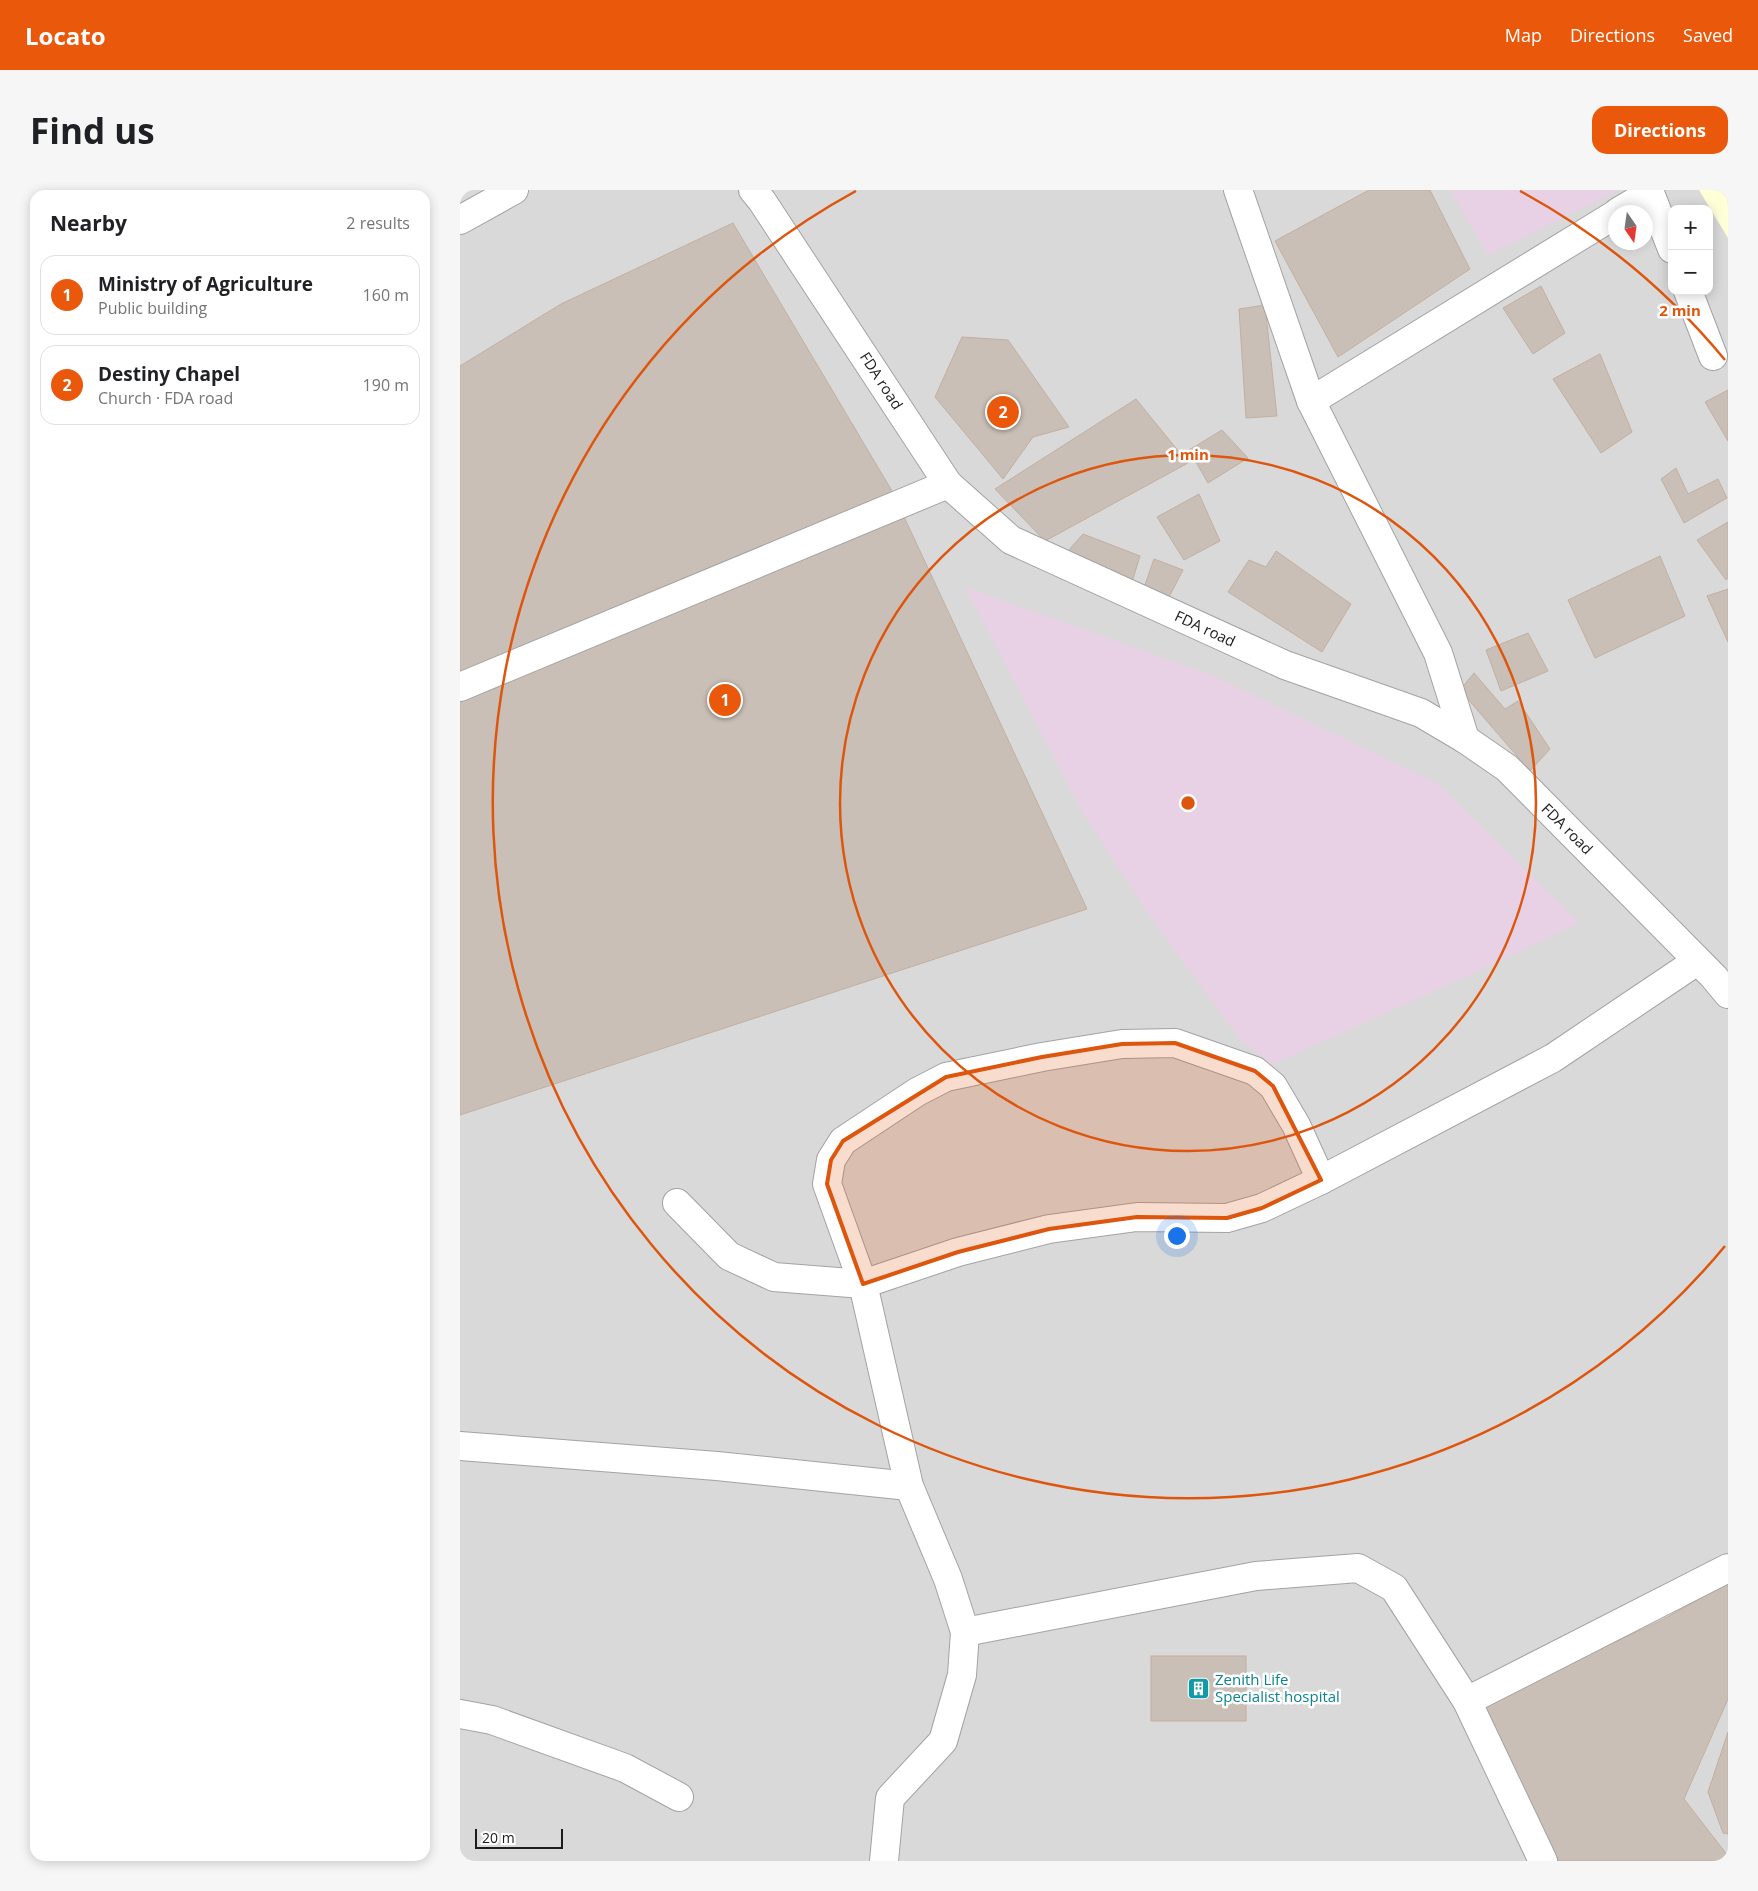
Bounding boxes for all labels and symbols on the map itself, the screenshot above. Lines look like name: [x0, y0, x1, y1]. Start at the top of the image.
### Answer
north arrow: [1608, 205, 1653, 250]
text: 2 min: [1659, 300, 1701, 320]
street label: FDA road: [856, 348, 908, 413]
pin: 2: [987, 393, 1019, 431]
text: 1 min: [1167, 444, 1209, 464]
street label: FDA road: [1172, 605, 1239, 651]
pin: 1: [709, 681, 741, 719]
centre of rings: [1179, 794, 1197, 812]
street label: FDA road: [1538, 798, 1598, 858]
your location: [1164, 1223, 1190, 1249]
place label: Zenith Life Specialist hospital: [1215, 1669, 1340, 1706]
building icon: Zenith Life Specialist hospital: [1187, 1677, 1211, 1701]
scale bar: [475, 1826, 562, 1849]

